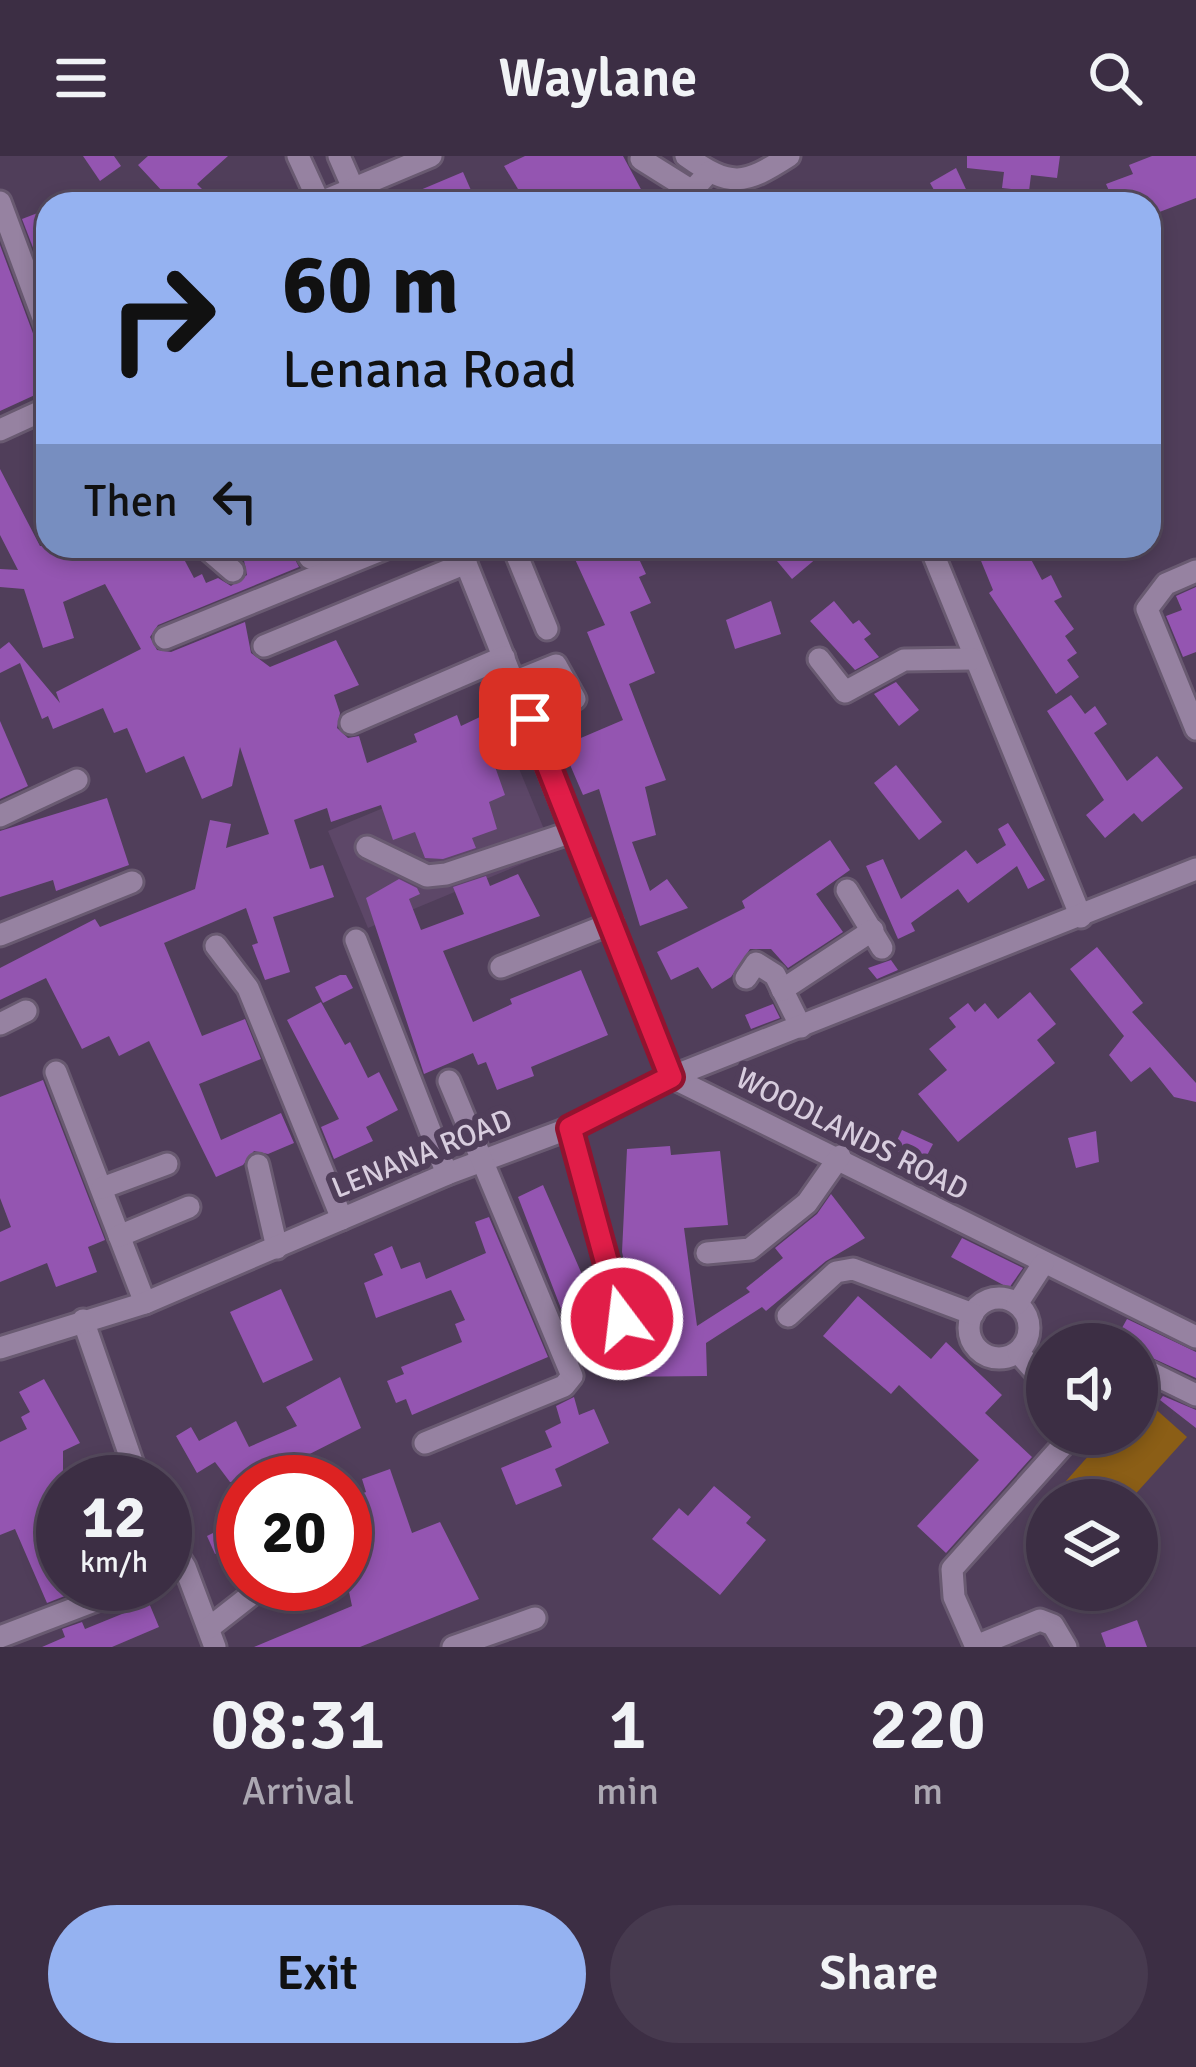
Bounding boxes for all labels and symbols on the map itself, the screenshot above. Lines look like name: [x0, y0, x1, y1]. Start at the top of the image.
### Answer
pin: [479, 668, 581, 770]
street label: WOODLANDS ROAD: [730, 1059, 974, 1209]
street label: LENANA ROAD: [326, 1101, 518, 1207]
position arrow: [559, 1256, 685, 1382]
speed limit sign: 20: [216, 1455, 372, 1611]

